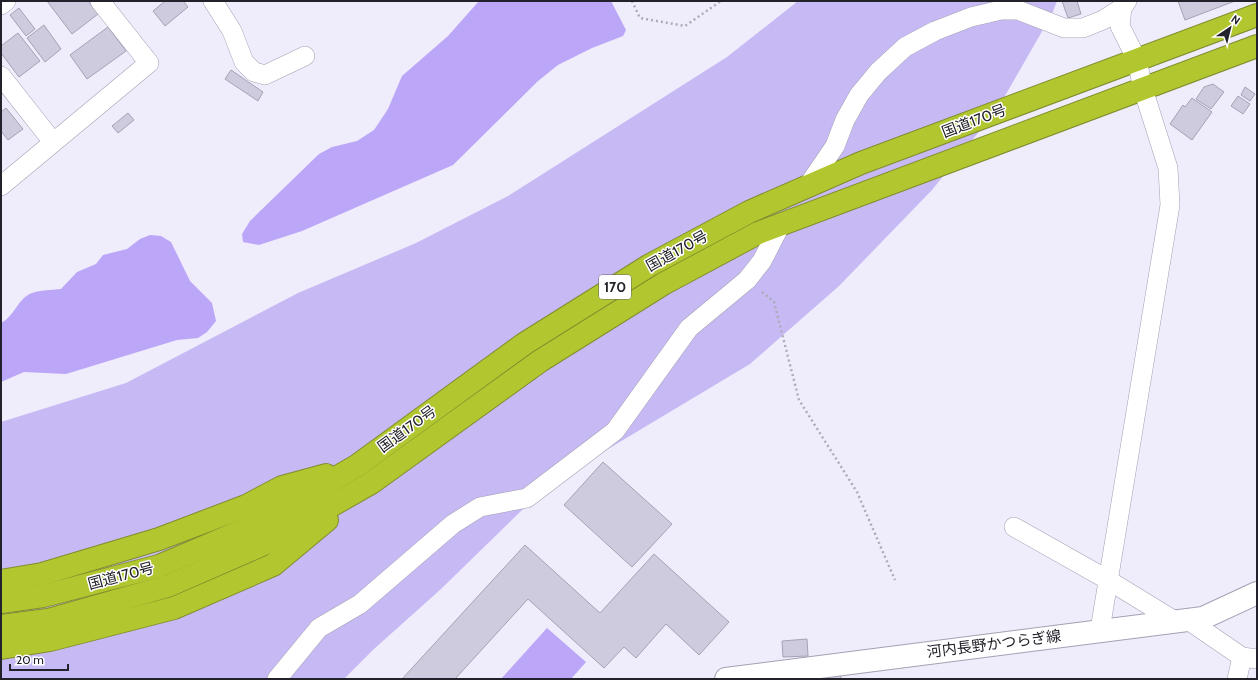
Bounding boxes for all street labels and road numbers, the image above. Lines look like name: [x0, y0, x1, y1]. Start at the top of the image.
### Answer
street label: 国道170号: [939, 100, 1009, 142]
street label: 国道170号: [643, 227, 711, 275]
road number: 170: [599, 275, 631, 299]
street label: 国道170号: [374, 402, 440, 456]
street label: 国道170号: [86, 559, 156, 593]
street label: 河内長野かつらぎ線: [926, 627, 1062, 661]

